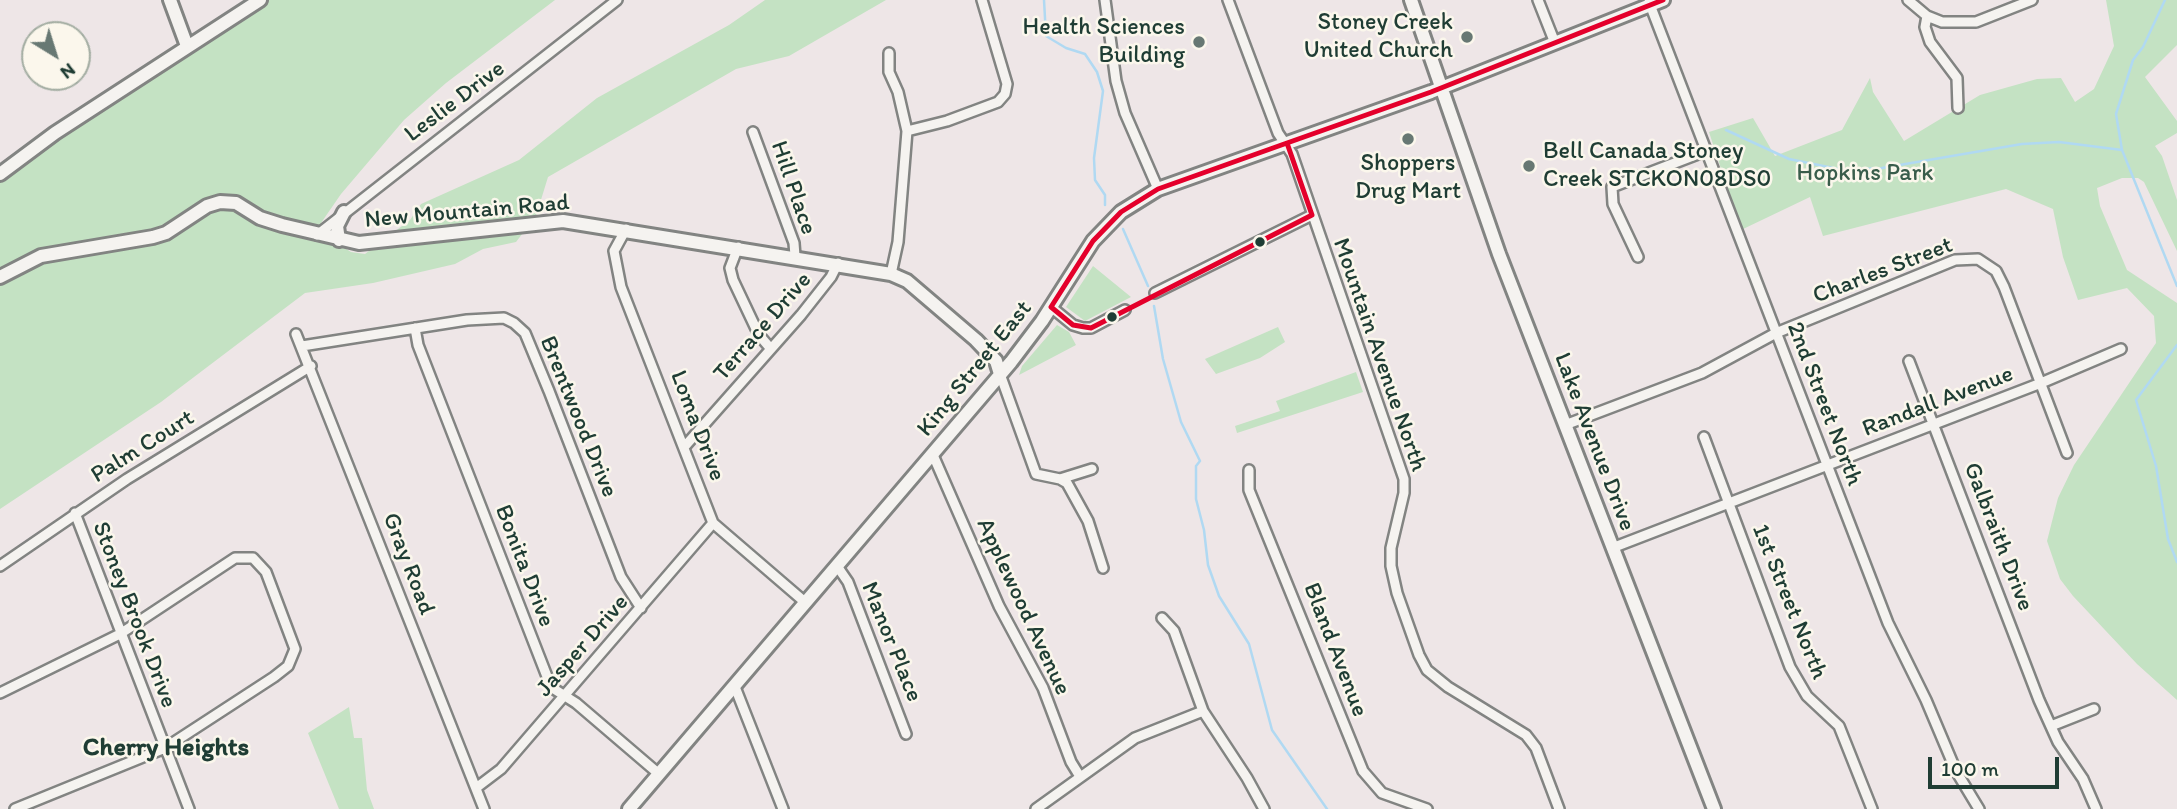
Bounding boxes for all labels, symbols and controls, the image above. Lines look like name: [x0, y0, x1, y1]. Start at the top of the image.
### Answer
place label: Stoney Creek United Church: [1304, 9, 1453, 65]
place label: Health Sciences Building: [1023, 14, 1185, 70]
north arrow: [21, 21, 91, 91]
marker: Stoney Creek United Church: [1459, 29, 1475, 45]
marker: Health Sciences Building: [1191, 34, 1207, 50]
street label: Leslie Drive: [399, 55, 511, 149]
text: N: [56, 58, 80, 84]
marker: Shoppers Drug Mart: [1400, 131, 1416, 147]
street label: Hill Place: [764, 137, 822, 239]
place label: Bell Canada Stoney Creek STCKON08DS0: [1543, 138, 1771, 194]
place label: Shoppers Drug Mart: [1355, 150, 1461, 206]
marker: Bell Canada Stoney Creek STCKON08DS0: [1521, 158, 1537, 174]
park label: Hopkins Park: [1797, 160, 1933, 188]
street label: New Mountain Road: [363, 189, 571, 235]
street label: Charles Street: [1809, 231, 1957, 311]
unlabelled marker: [1253, 235, 1267, 249]
street label: Mountain Avenue North: [1326, 235, 1432, 475]
street label: Terrace Drive: [708, 267, 818, 387]
street label: King Street East: [911, 295, 1039, 443]
unlabelled marker: [1105, 310, 1119, 324]
street label: 2nd Street North: [1780, 318, 1868, 490]
street label: Brentwood Drive: [533, 332, 623, 502]
street label: Lake Avenue Drive: [1547, 349, 1641, 535]
street label: Randall Avenue: [1859, 360, 2017, 444]
street label: Loma Drive: [663, 367, 731, 485]
street label: Palm Court: [86, 404, 200, 490]
street label: Galbraith Drive: [1957, 459, 2039, 615]
street label: Bonita Drive: [488, 501, 560, 631]
street label: Gray Road: [375, 509, 441, 619]
street label: Applewood Avenue: [969, 514, 1077, 700]
street label: Stoney Brook Drive: [85, 518, 183, 712]
street label: 1st Street North: [1745, 520, 1833, 684]
street label: Manor Place: [854, 578, 928, 706]
street label: Bland Avenue: [1296, 579, 1374, 721]
street label: Jasper Drive: [531, 589, 635, 703]
district label: Cherry Heights: [83, 732, 249, 764]
scale bar: [1932, 742, 2063, 786]
text: 100 m: [1941, 756, 1999, 781]

